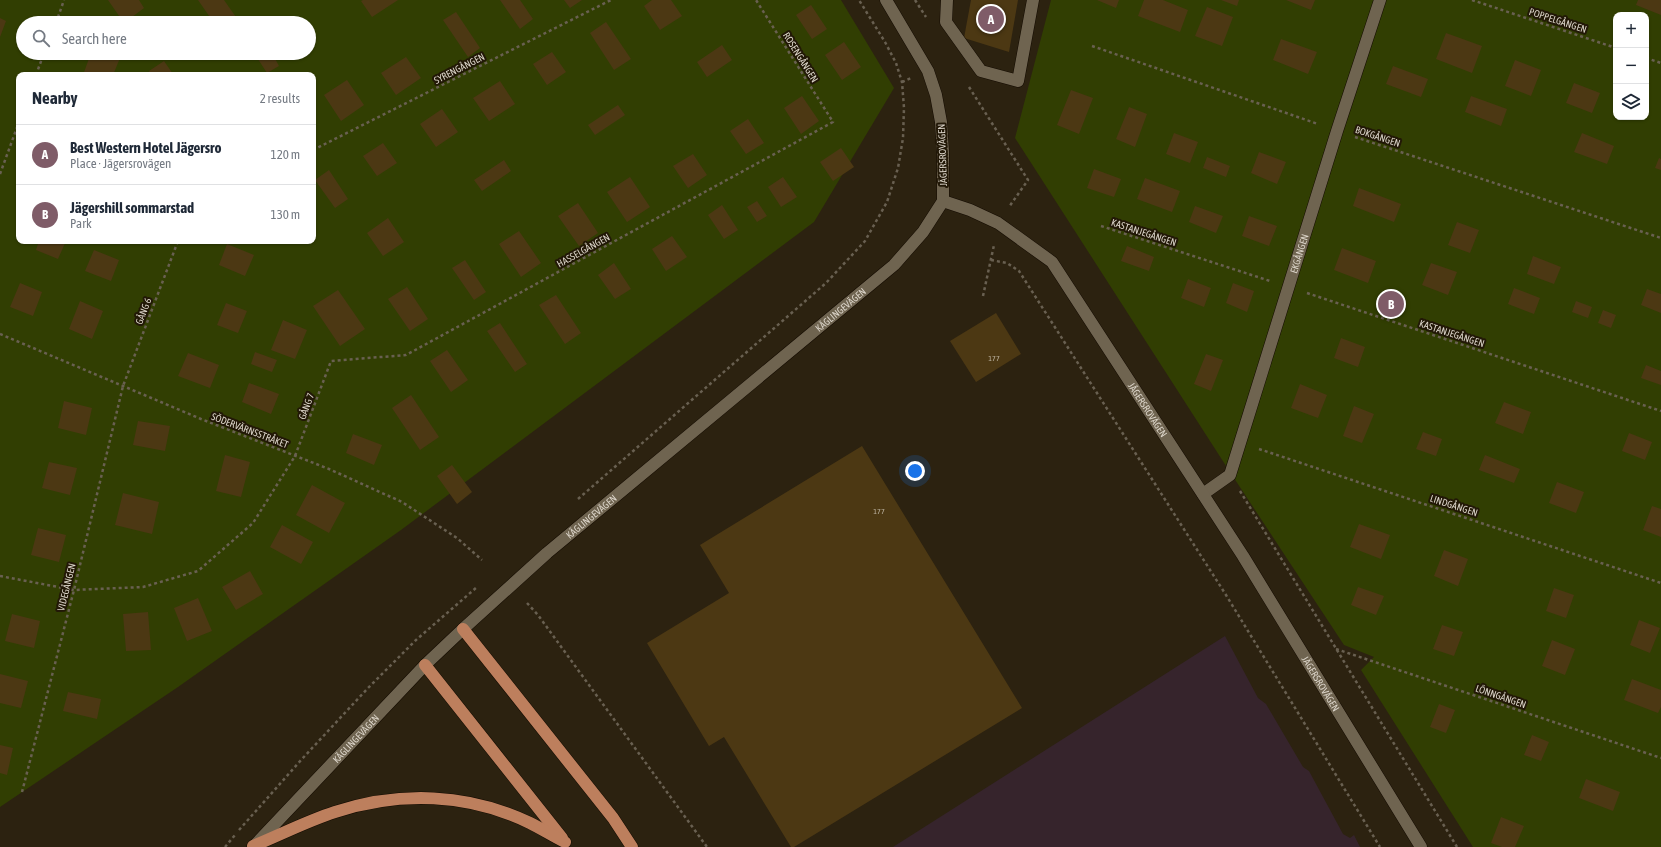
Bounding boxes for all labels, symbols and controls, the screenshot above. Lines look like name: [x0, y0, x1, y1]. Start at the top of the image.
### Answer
pin: A: [978, 4, 1004, 34]
street label: POPPELGÅNGEN: [1528, 6, 1588, 35]
map controls: [1613, 12, 1649, 120]
button: +: [1613, 12, 1649, 48]
search box: [16, 16, 316, 60]
icon: search: [30, 27, 52, 49]
text: Search here: [62, 30, 127, 47]
street label: ROSENGÅNGEN: [781, 30, 820, 84]
button: −: [1613, 48, 1649, 84]
street label: SYRENGÅNGEN: [432, 51, 486, 86]
button: layers: [1613, 84, 1649, 120]
text: Nearby: [32, 88, 78, 108]
text: 2 results: [260, 91, 300, 106]
street label: JÄGERSROVÄGEN: [936, 123, 949, 186]
street label: BOKGÅNGEN: [1354, 124, 1402, 149]
text: Best Western Hotel Jägersro: [70, 139, 222, 156]
text: A: [42, 147, 48, 162]
text: 120 m: [271, 147, 300, 162]
text: Place · Jägersrovägen: [70, 156, 171, 171]
text: Jägershill sommarstad: [70, 199, 194, 216]
text: B: [42, 207, 48, 222]
text: 130 m: [271, 207, 300, 222]
text: Park: [70, 216, 92, 231]
street label: KASTANJEGÅNGEN: [1110, 217, 1178, 248]
street label: HASSELGÅNGEN: [555, 231, 612, 269]
street label: EKGÅNGEN: [1288, 233, 1311, 275]
street label: KÄGLINGEVÄGEN: [813, 286, 868, 334]
pin: B: [1378, 289, 1404, 319]
street label: GÅNG 6: [133, 296, 154, 326]
street label: KASTANJEGÅNGEN: [1418, 318, 1486, 349]
house number: 177: [988, 354, 1000, 363]
street label: JÄGERSROVÄGEN: [1126, 381, 1169, 439]
street label: GÅNG 7: [297, 391, 316, 421]
street label: SÖDERVÄRNSSTRÅKET: [210, 411, 290, 450]
your location: [905, 461, 925, 481]
street label: KÄGLINGEVÄGEN: [564, 493, 619, 541]
street label: LINDGÅNGEN: [1429, 493, 1479, 518]
house number: 177: [873, 507, 885, 516]
street label: VIDEGÅNGEN: [55, 562, 78, 612]
street label: JÄGERSROVÄGEN: [1300, 654, 1342, 713]
street label: LÖNNGÅNGEN: [1474, 683, 1528, 710]
street label: KÄGLINGEVÄGEN: [331, 712, 381, 765]

